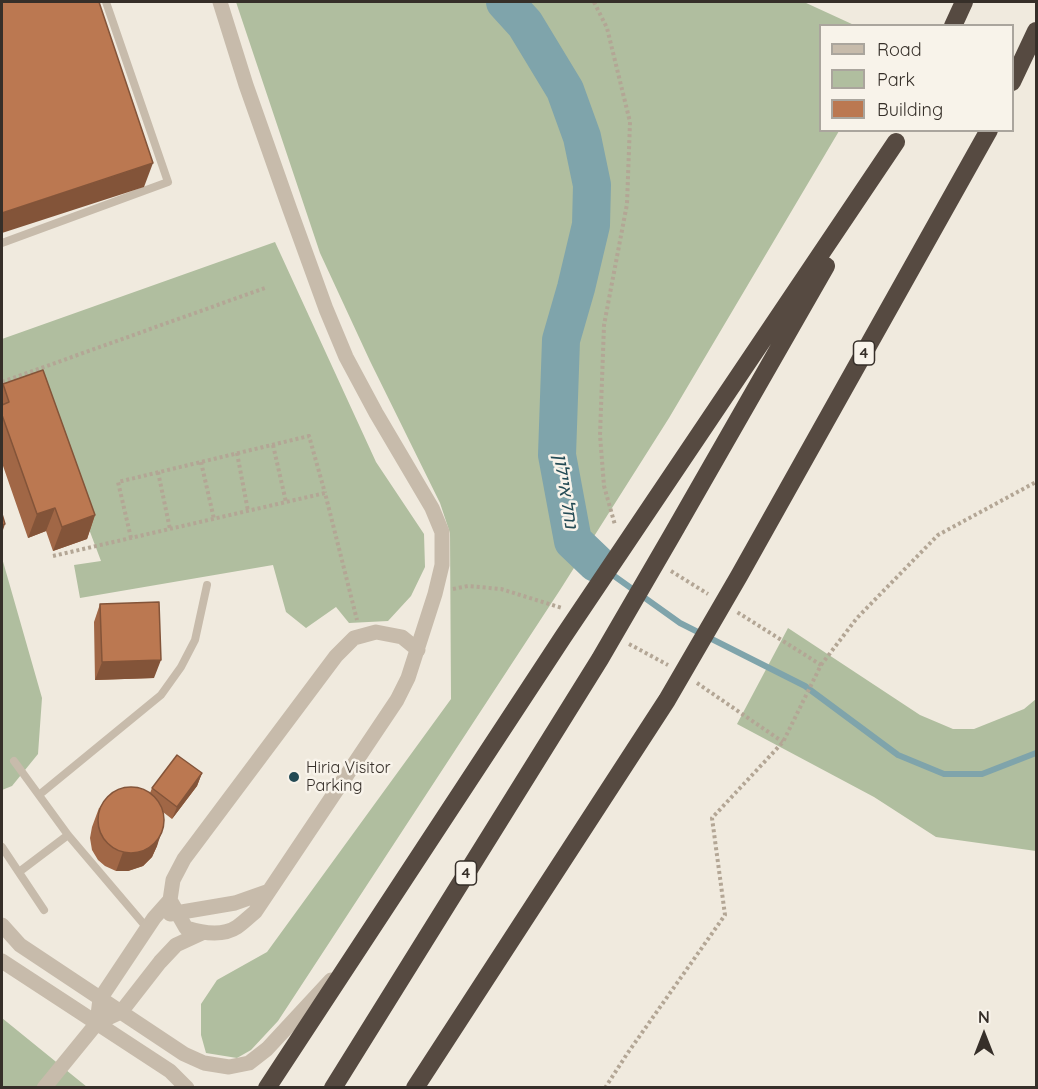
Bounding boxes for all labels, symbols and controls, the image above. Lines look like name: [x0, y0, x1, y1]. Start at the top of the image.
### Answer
legend: [819, 24, 1014, 132]
text: Road: [877, 38, 922, 61]
text: Park: [877, 68, 915, 91]
text: Building: [877, 98, 943, 121]
road number: 4: [854, 341, 874, 365]
water label: נחל איילון: [548, 452, 582, 530]
place label: Hiria Visitor Parking: [306, 758, 391, 796]
marker: Hiria Visitor Parking: [287, 770, 301, 784]
road number: 4: [456, 861, 476, 885]
north arrow: [954, 1005, 1014, 1065]
text: N: [978, 1007, 990, 1027]

